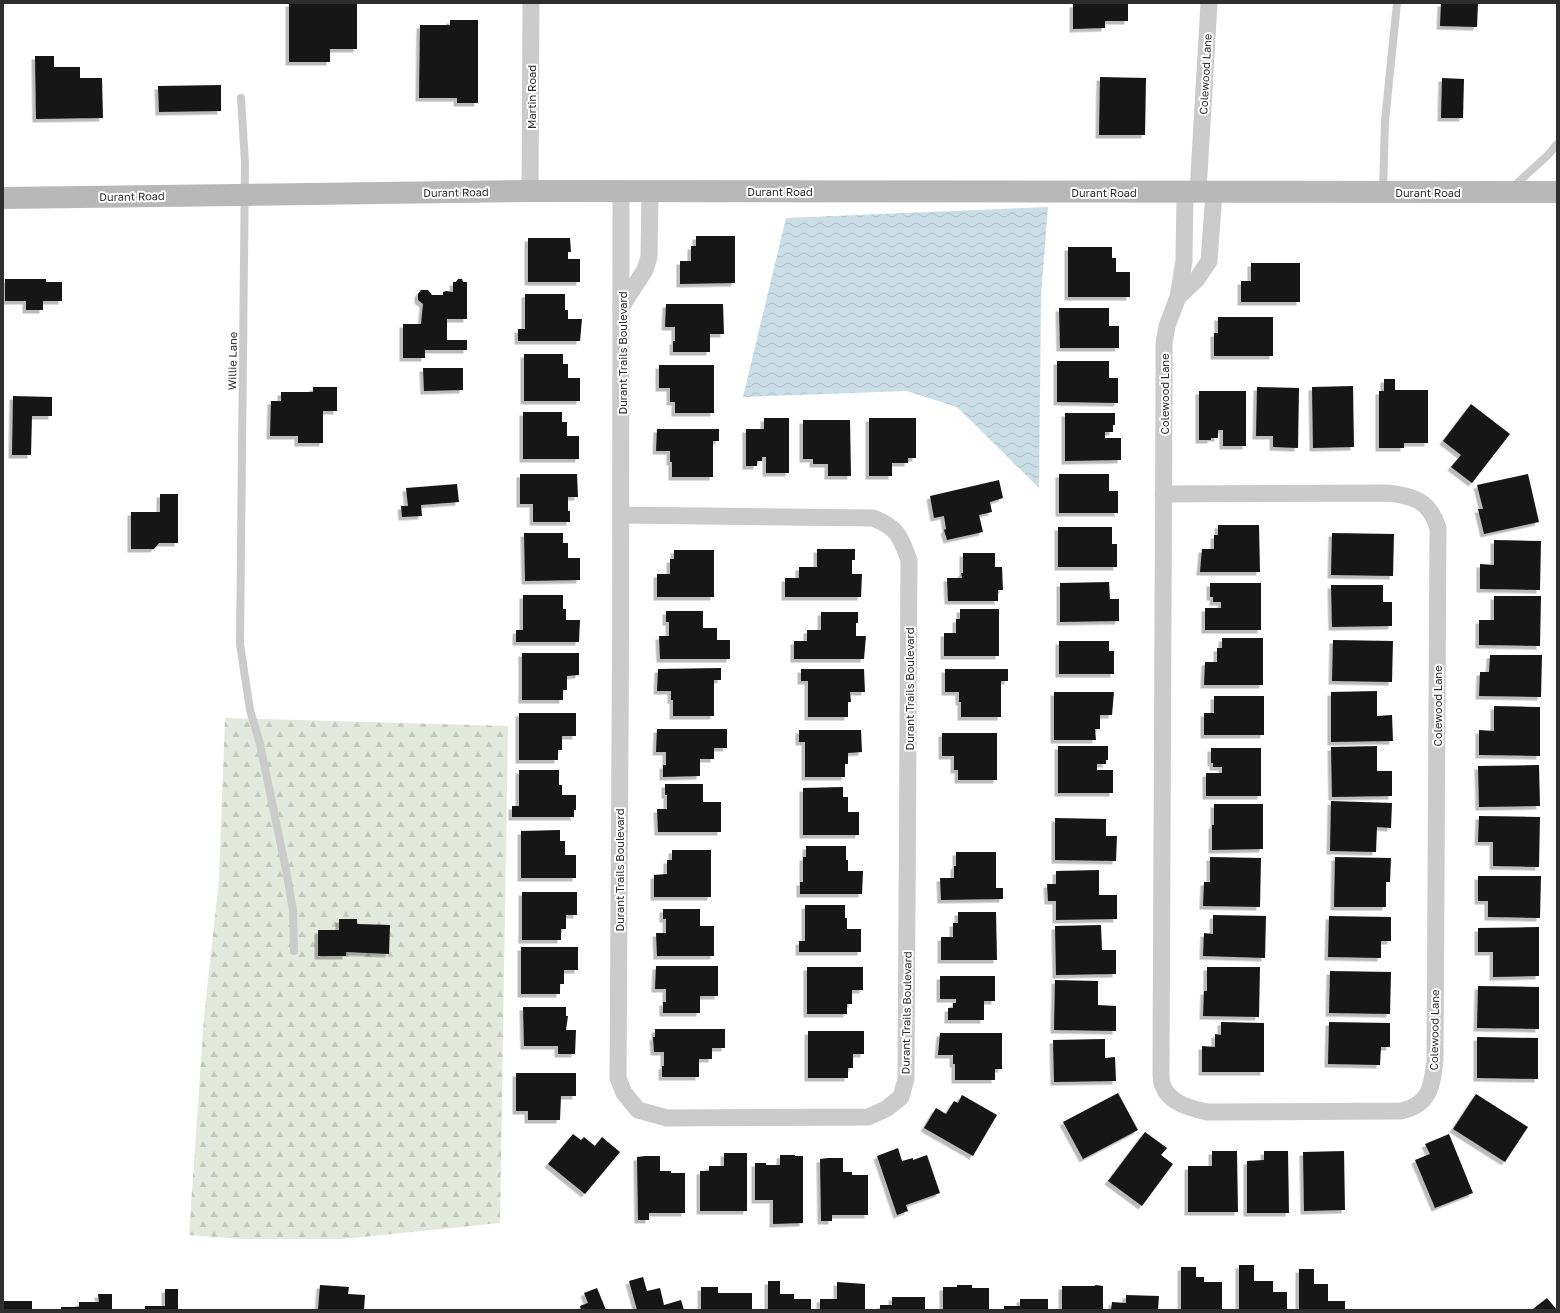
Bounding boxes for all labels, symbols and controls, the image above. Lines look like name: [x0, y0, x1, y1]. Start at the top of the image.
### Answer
street label: Colewood Lane: [1196, 33, 1214, 115]
street label: Martin Road: [525, 65, 538, 129]
street label: Durant Road: [423, 185, 489, 199]
street label: Durant Road: [747, 185, 813, 198]
street label: Durant Road: [1071, 186, 1137, 199]
street label: Durant Road: [1395, 186, 1461, 199]
street label: Durant Road: [99, 189, 165, 203]
street label: Durant Trails Boulevard: [616, 291, 629, 415]
street label: Willie Lane: [225, 332, 239, 390]
street label: Colewood Lane: [1158, 353, 1171, 435]
street label: Durant Trails Boulevard: [903, 627, 916, 751]
street label: Colewood Lane: [1431, 665, 1444, 747]
street label: Durant Trails Boulevard: [613, 808, 626, 932]
street label: Durant Trails Boulevard: [898, 951, 914, 1075]
street label: Colewood Lane: [1427, 989, 1441, 1071]

